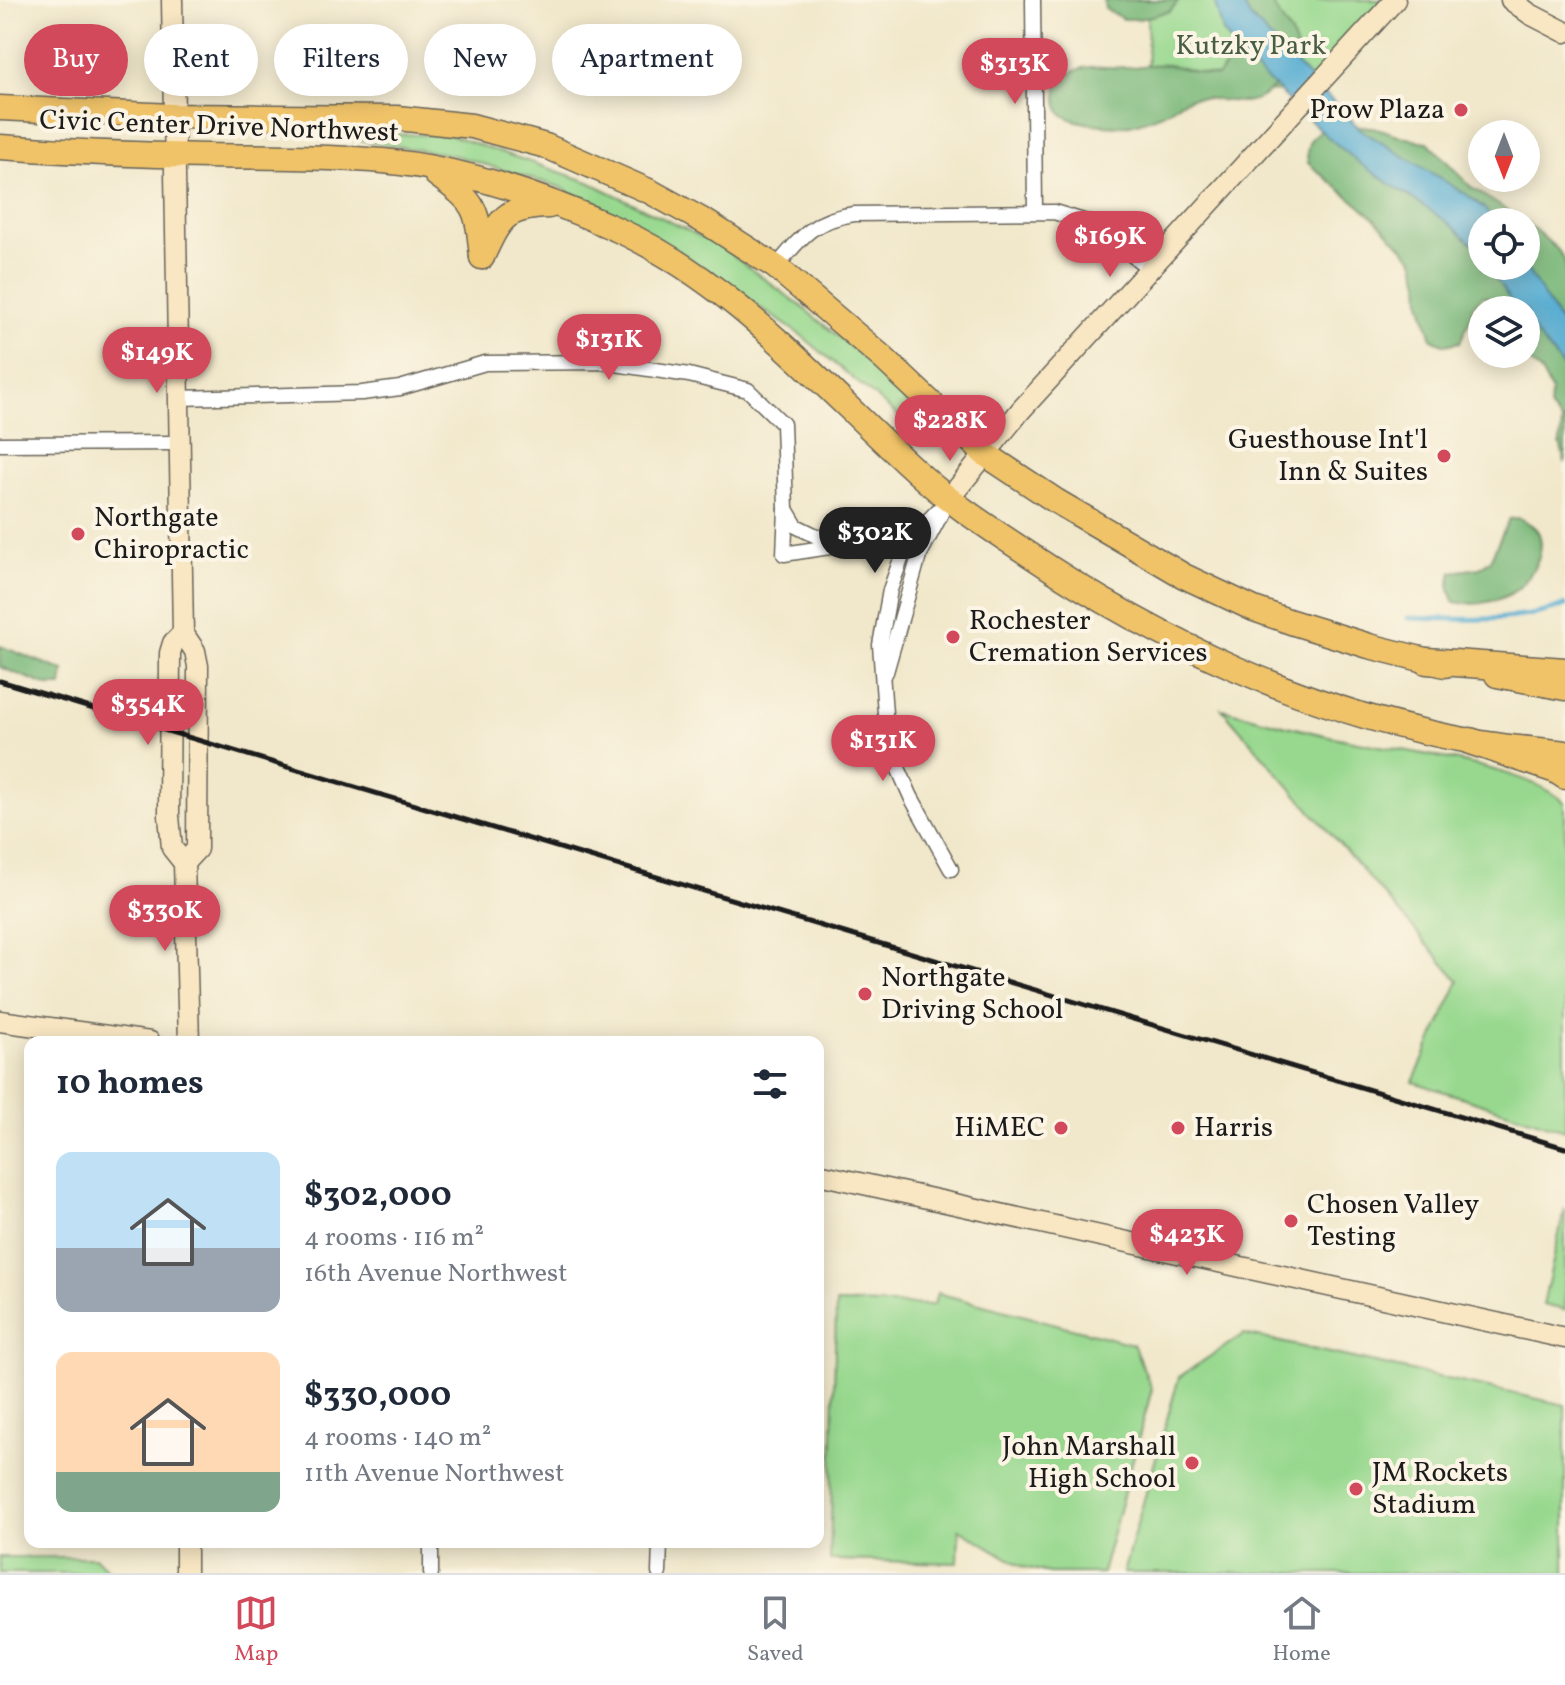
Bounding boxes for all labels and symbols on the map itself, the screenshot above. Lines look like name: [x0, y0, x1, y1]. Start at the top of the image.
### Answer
park label: Kutzky Park: [1175, 27, 1327, 66]
pin: $313K: [959, 38, 1071, 106]
place label: Prow Plaza: [1309, 91, 1445, 130]
street label: Civic Center Drive Northwest: [39, 101, 399, 153]
marker: Prow Plaza: [1452, 101, 1470, 119]
north arrow: [1468, 120, 1540, 192]
pin: $169K: [1054, 211, 1166, 279]
pin: $131K: [553, 314, 665, 382]
pin: $149K: [101, 327, 213, 395]
pin: $228K: [894, 395, 1006, 463]
place label: Guesthouse Int'l Inn & Suites: [1228, 421, 1428, 492]
marker: Guesthouse Int'l Inn & Suites: [1435, 447, 1453, 465]
place label: Northgate Chiropractic: [94, 499, 249, 570]
pin: $302K: [819, 507, 931, 575]
marker: Northgate Chiropractic: [69, 525, 87, 543]
place label: Rochester Cremation Services: [969, 602, 1208, 673]
marker: Rochester Cremation Services: [944, 628, 962, 646]
pin: $354K: [92, 679, 204, 747]
pin: $131K: [827, 715, 939, 783]
pin: $330K: [109, 885, 221, 953]
place label: Northgate Driving School: [881, 959, 1063, 1030]
marker: Northgate Driving School: [856, 985, 874, 1003]
place label: HiMEC: [954, 1109, 1045, 1148]
place label: Harris: [1194, 1109, 1273, 1148]
marker: HiMEC: [1052, 1119, 1070, 1137]
marker: Harris: [1169, 1119, 1187, 1137]
place label: Chosen Valley Testing: [1307, 1186, 1479, 1257]
pin: $423K: [1131, 1209, 1243, 1277]
marker: Chosen Valley Testing: [1282, 1212, 1300, 1230]
place label: John Marshall High School: [1002, 1428, 1176, 1499]
marker: John Marshall High School: [1183, 1454, 1201, 1472]
place label: JM Rockets Stadium: [1372, 1454, 1508, 1525]
marker: JM Rockets Stadium: [1347, 1480, 1365, 1498]

